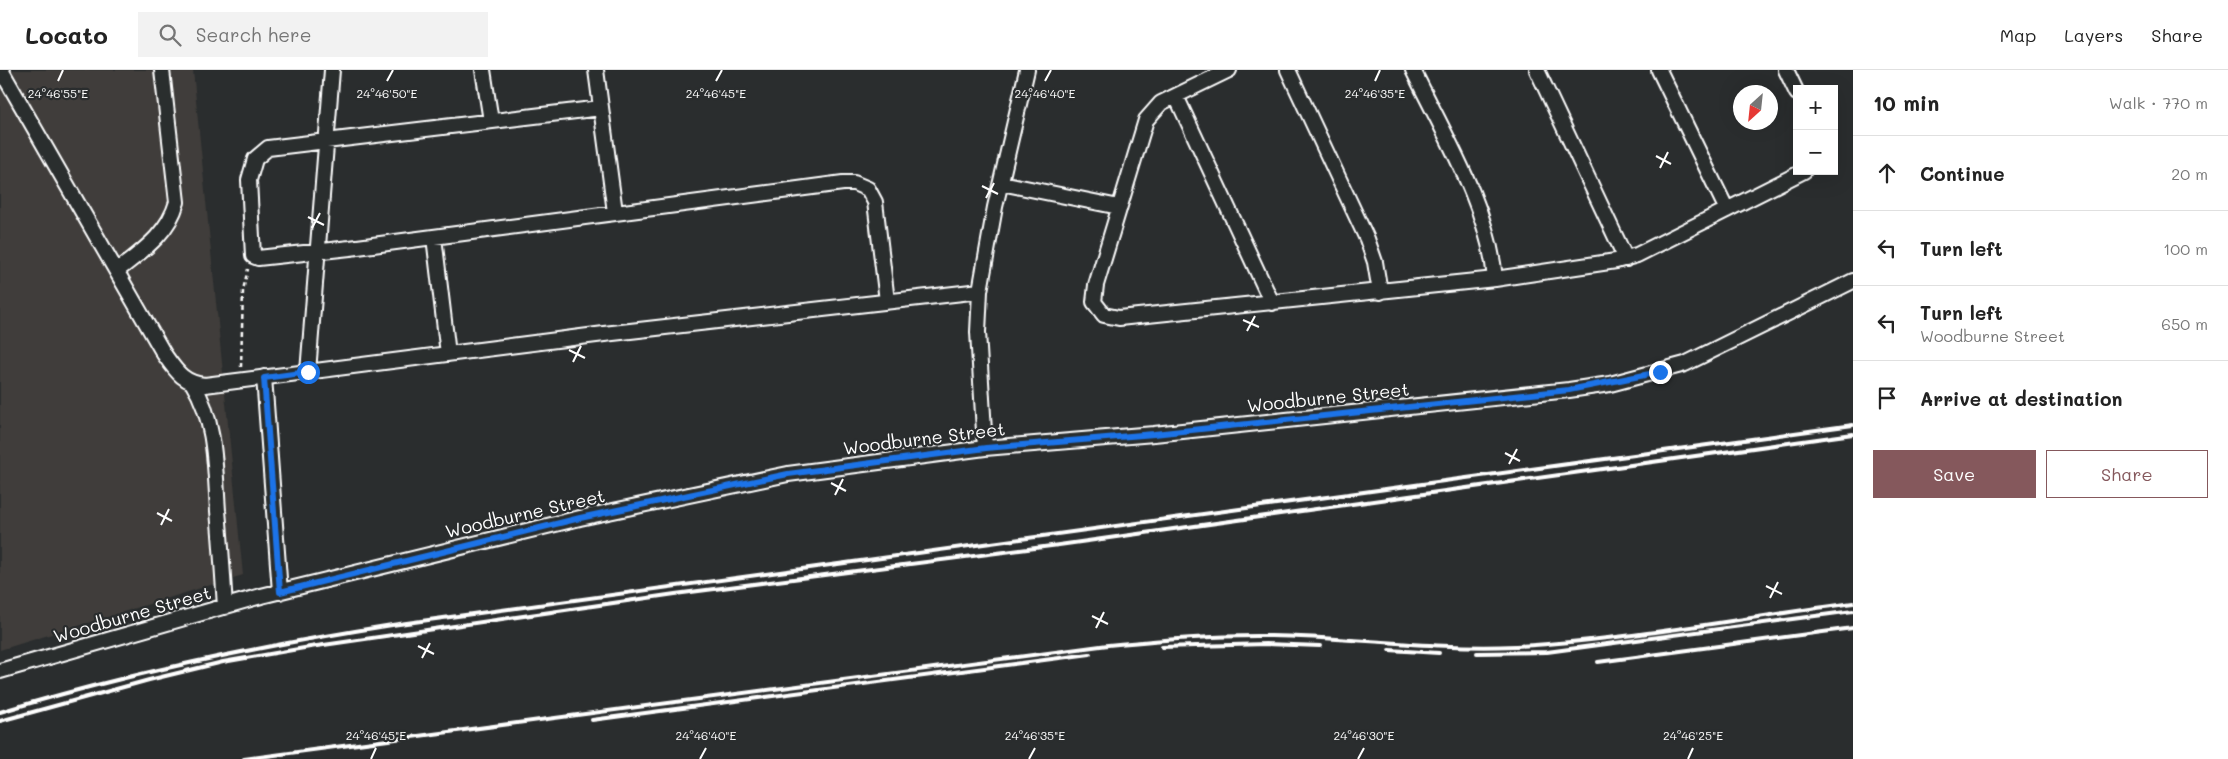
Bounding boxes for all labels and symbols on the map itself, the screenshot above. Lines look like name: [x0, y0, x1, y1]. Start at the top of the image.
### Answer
text: 24°46'55"E: [28, 85, 88, 101]
text: 24°46'50"E: [357, 85, 418, 101]
text: 24°46'45"E: [686, 85, 746, 101]
text: 24°46'40"E: [1015, 85, 1076, 101]
text: 24°46'35"E: [1345, 85, 1405, 101]
north arrow: [1733, 85, 1778, 130]
route start: [297, 361, 320, 384]
route end: [1649, 361, 1672, 384]
street label: Woodburne Street: [1246, 377, 1410, 417]
street label: Woodburne Street: [842, 416, 1006, 460]
street label: Woodburne Street: [443, 483, 607, 543]
street label: Woodburne Street: [50, 580, 214, 648]
text: 24°46'45"E: [346, 727, 406, 743]
text: 24°46'40"E: [676, 727, 737, 743]
text: 24°46'35"E: [1005, 727, 1065, 743]
text: 24°46'30"E: [1334, 727, 1395, 743]
text: 24°46'25"E: [1663, 727, 1723, 743]

